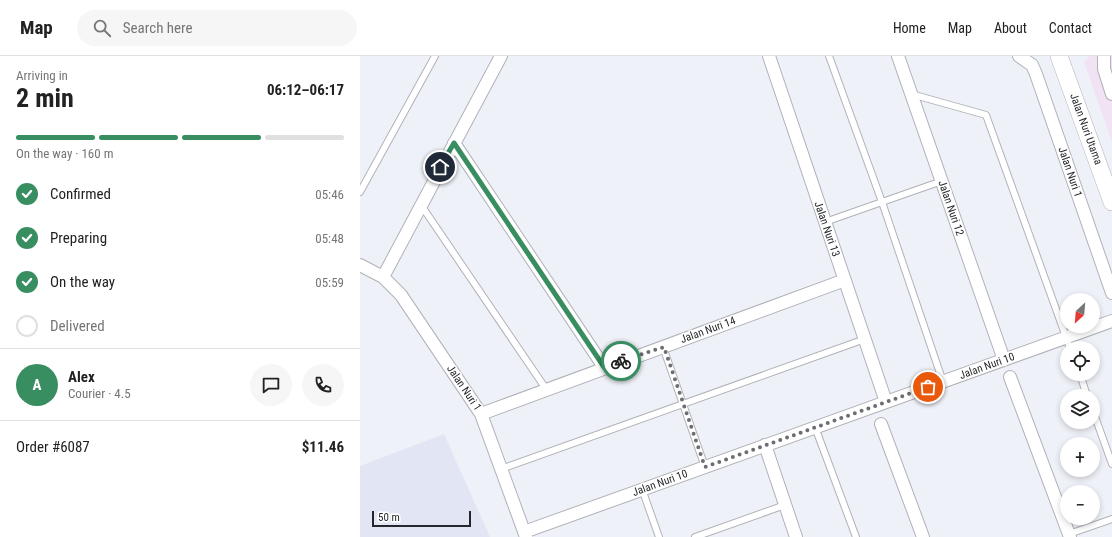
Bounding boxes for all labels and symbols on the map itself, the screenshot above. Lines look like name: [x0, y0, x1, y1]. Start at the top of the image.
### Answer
street label: Jalan Nuri Utama: [1067, 92, 1105, 166]
street label: Jalan Nuri 1: [1055, 145, 1085, 199]
pin: [423, 150, 457, 184]
street label: Jalan Nuri 12: [935, 179, 967, 237]
street label: Jalan Nuri 13: [811, 200, 843, 258]
north arrow: [1060, 293, 1100, 333]
street label: Jalan Nuri 14: [679, 314, 738, 346]
courier: [601, 341, 641, 381]
street label: Jalan Nuri 10: [958, 350, 1016, 382]
street label: Jalan Nuri 1: [444, 363, 484, 413]
pin: [911, 370, 945, 404]
street label: Jalan Nuri 10: [631, 467, 689, 499]
scale bar: [372, 509, 471, 528]

